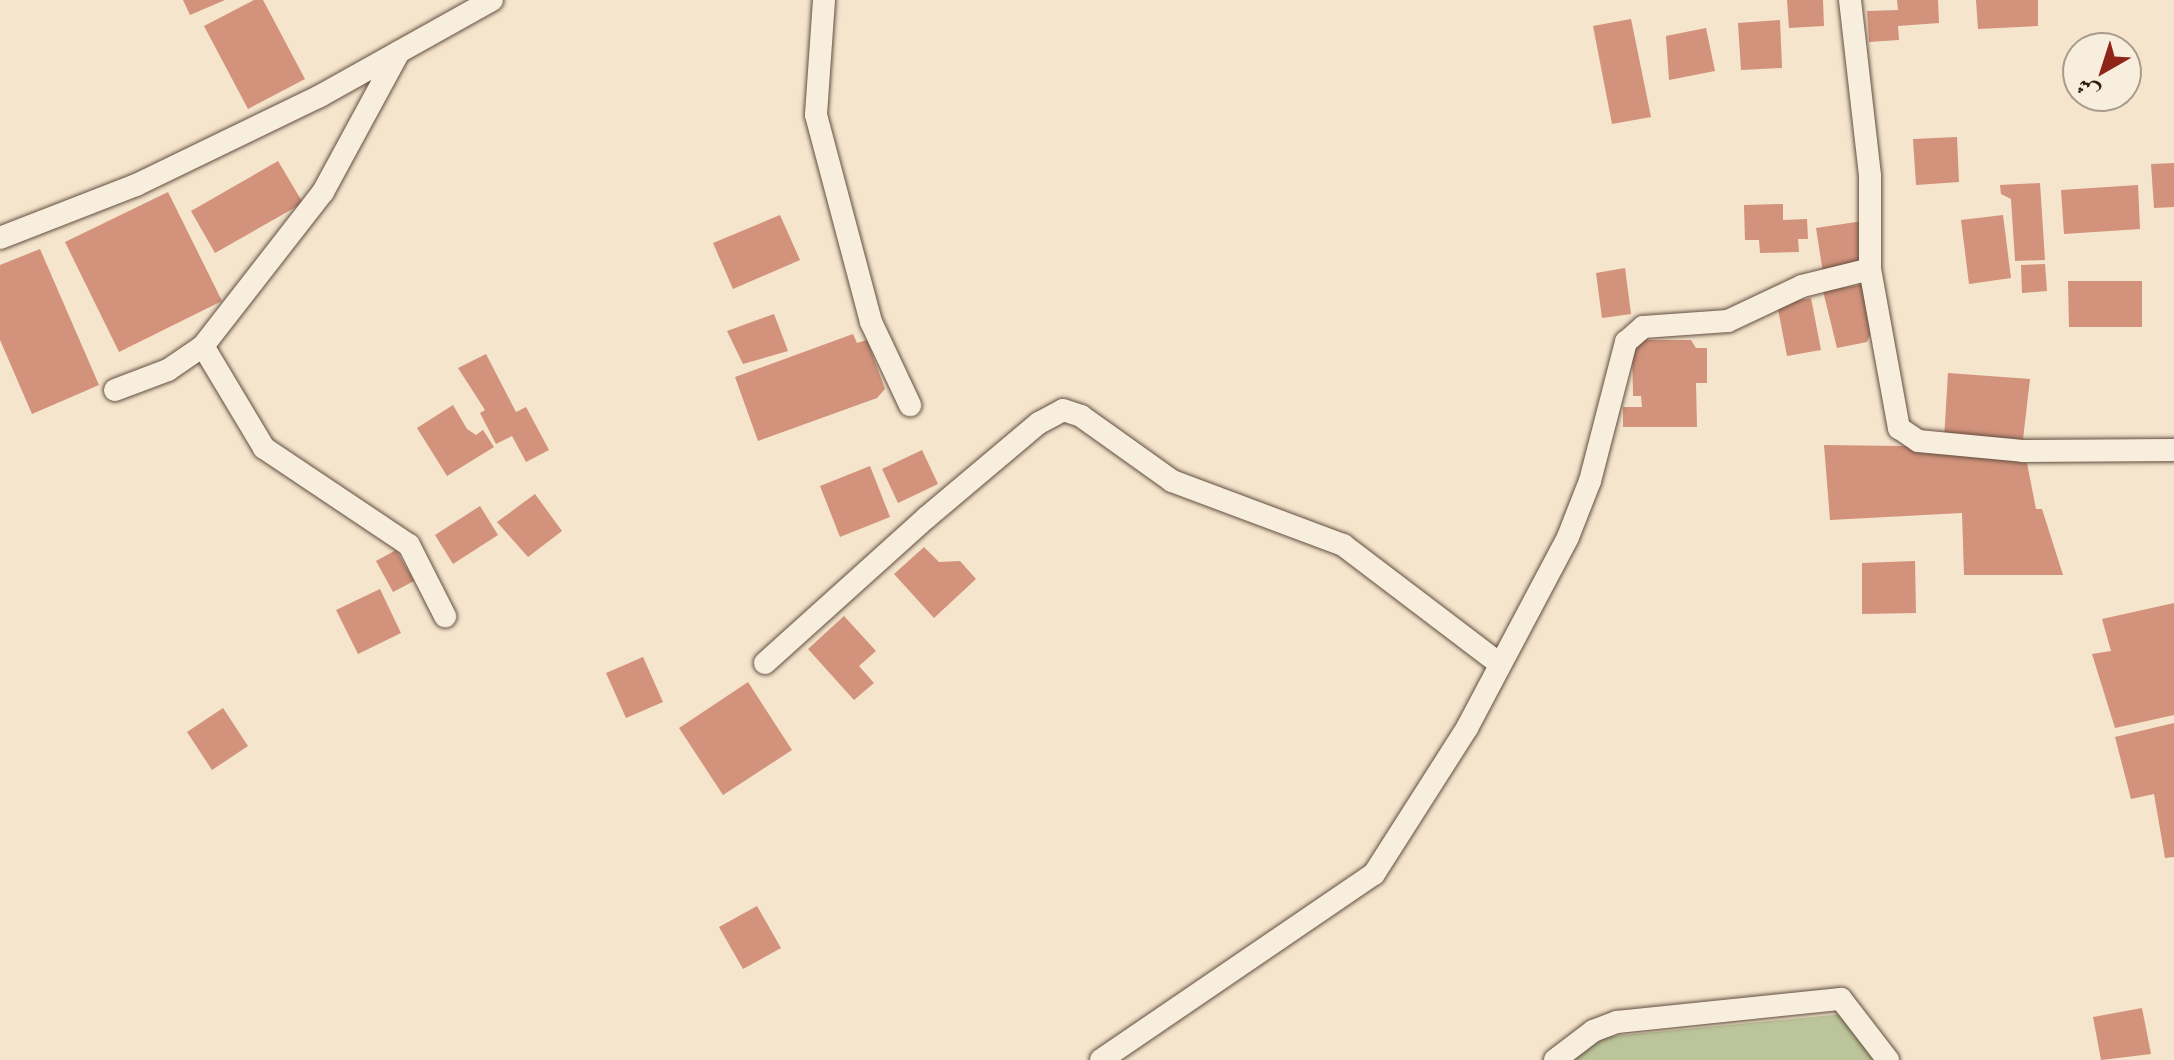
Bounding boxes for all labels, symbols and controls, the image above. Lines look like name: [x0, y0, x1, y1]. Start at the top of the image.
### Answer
north arrow: [2062, 32, 2142, 112]
text: ش: [2070, 71, 2105, 108]

